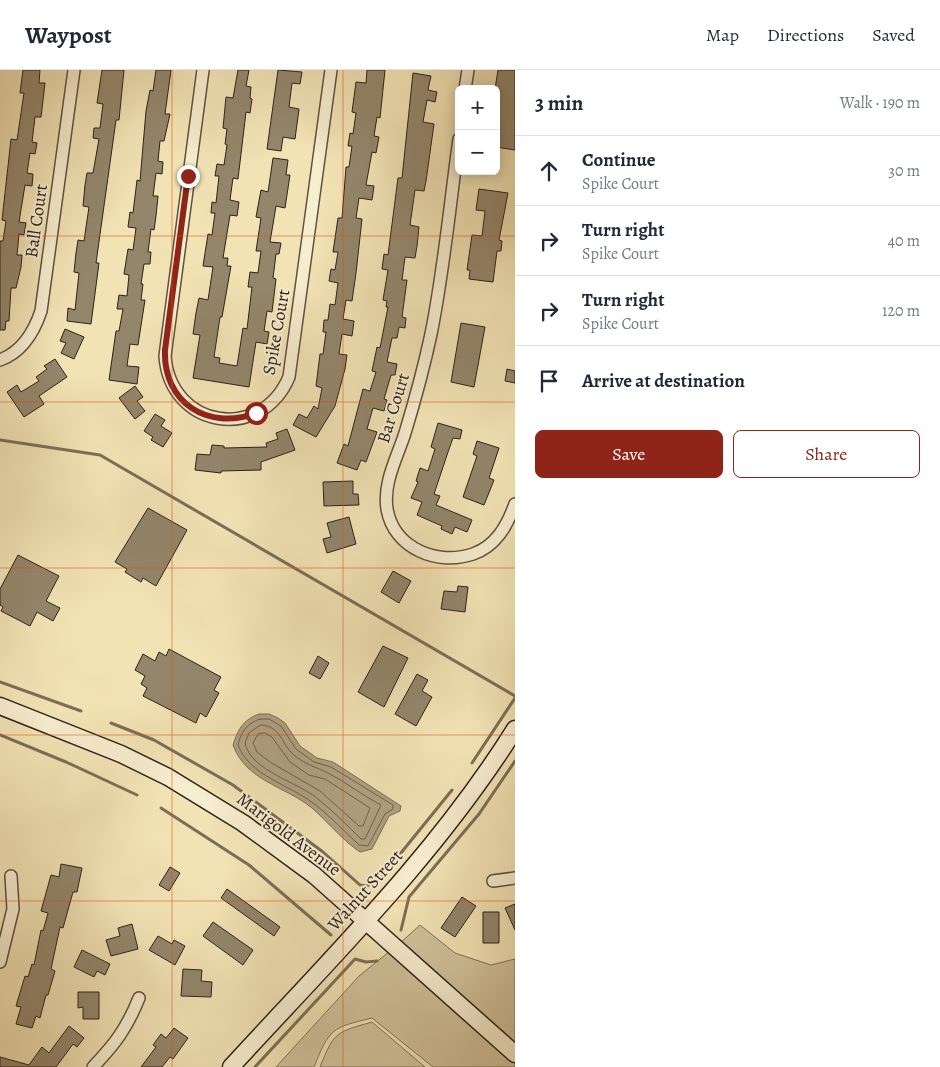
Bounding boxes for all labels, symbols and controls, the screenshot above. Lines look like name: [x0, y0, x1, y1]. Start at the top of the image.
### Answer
text: Waypost: [25, 19, 112, 51]
text: Map: [706, 23, 739, 47]
text: Directions: [767, 23, 844, 47]
text: Saved: [872, 23, 915, 47]
map controls: [455, 85, 500, 175]
button: +: [455, 85, 500, 130]
text: 3 min: [535, 89, 583, 117]
text: Walk · 190 m: [840, 92, 920, 114]
button: −: [455, 130, 500, 175]
text: Continue: [582, 147, 656, 173]
icon: ahead: [535, 157, 563, 185]
text: 30 m: [888, 160, 920, 182]
route end: [177, 165, 200, 188]
text: Spike Court: [582, 173, 659, 195]
street label: Ball Court: [19, 183, 53, 259]
text: Turn right: [582, 217, 664, 243]
icon: right: [535, 227, 563, 255]
text: 40 m: [888, 230, 920, 252]
text: Spike Court: [582, 243, 659, 265]
street label: Spike Court: [257, 287, 295, 377]
text: Turn right: [582, 287, 664, 313]
icon: right: [535, 297, 563, 325]
text: 120 m: [882, 300, 920, 322]
text: Spike Court: [582, 313, 659, 335]
icon: arrive: [535, 367, 563, 395]
text: Arrive at destination: [582, 368, 745, 394]
street label: Bar Court: [371, 370, 415, 446]
route start: [245, 402, 268, 425]
button: Save: [535, 430, 723, 478]
button: Share: [733, 430, 920, 478]
street label: Marigold Avenue: [232, 787, 346, 881]
street label: Walnut Street: [321, 844, 408, 936]

